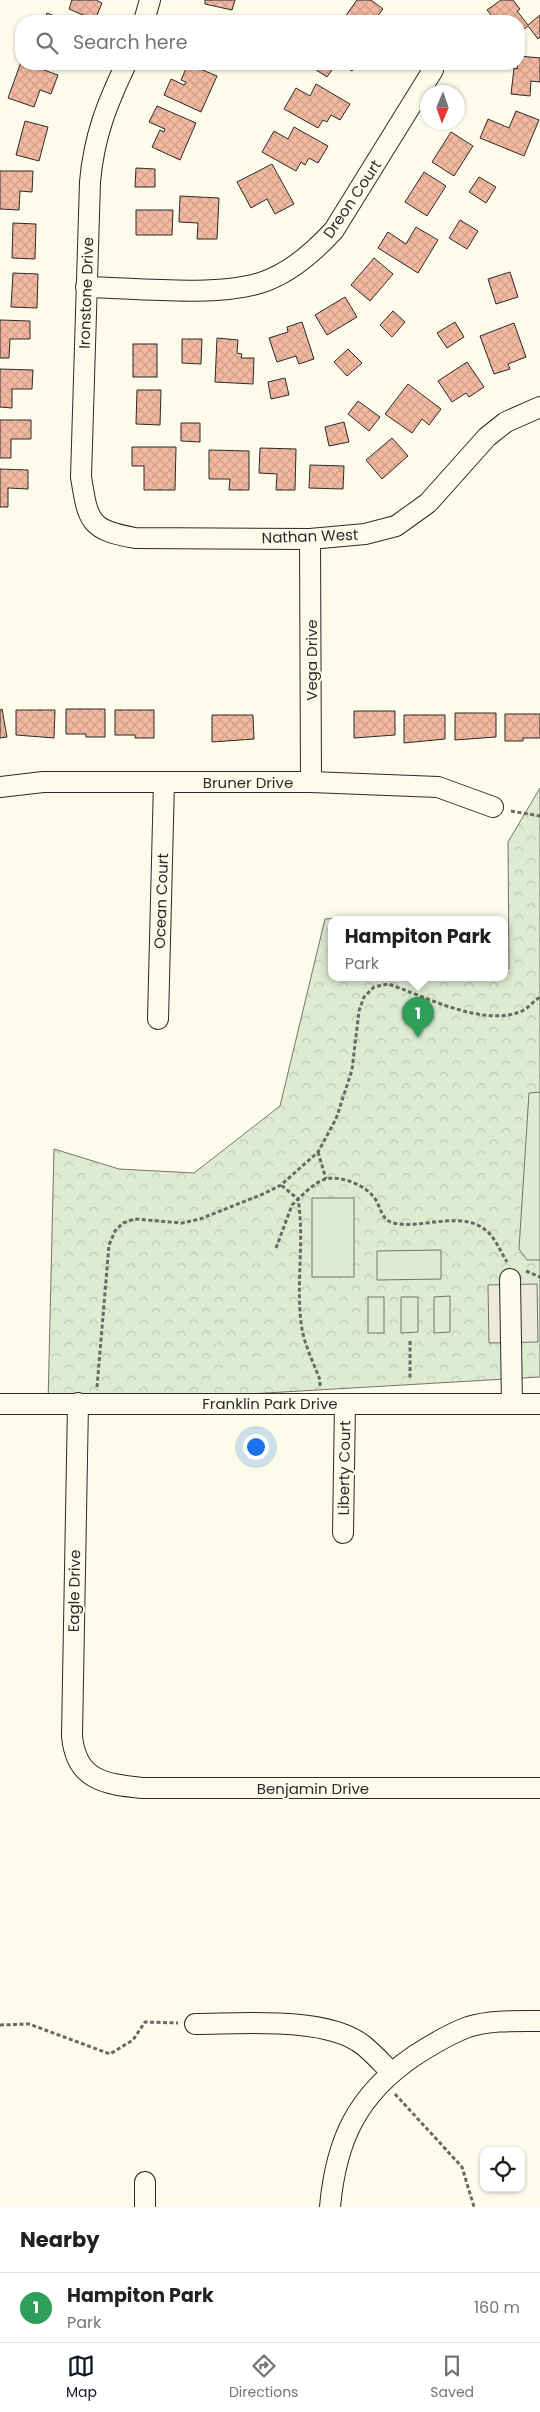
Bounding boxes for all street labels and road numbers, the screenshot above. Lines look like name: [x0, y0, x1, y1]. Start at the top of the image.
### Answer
street label: Dreon Court: [318, 156, 386, 242]
street label: Ironstone Drive: [74, 237, 98, 349]
street label: Nathan West: [261, 524, 359, 548]
street label: Vega Drive: [301, 619, 322, 701]
street label: Bruner Drive: [203, 772, 293, 793]
street label: Ocean Court: [149, 853, 173, 949]
street label: Franklin Park Drive: [202, 1393, 338, 1414]
street label: Liberty Court: [333, 1420, 355, 1516]
street label: Eagle Drive: [63, 1550, 85, 1632]
street label: Benjamin Drive: [257, 1778, 369, 1799]

